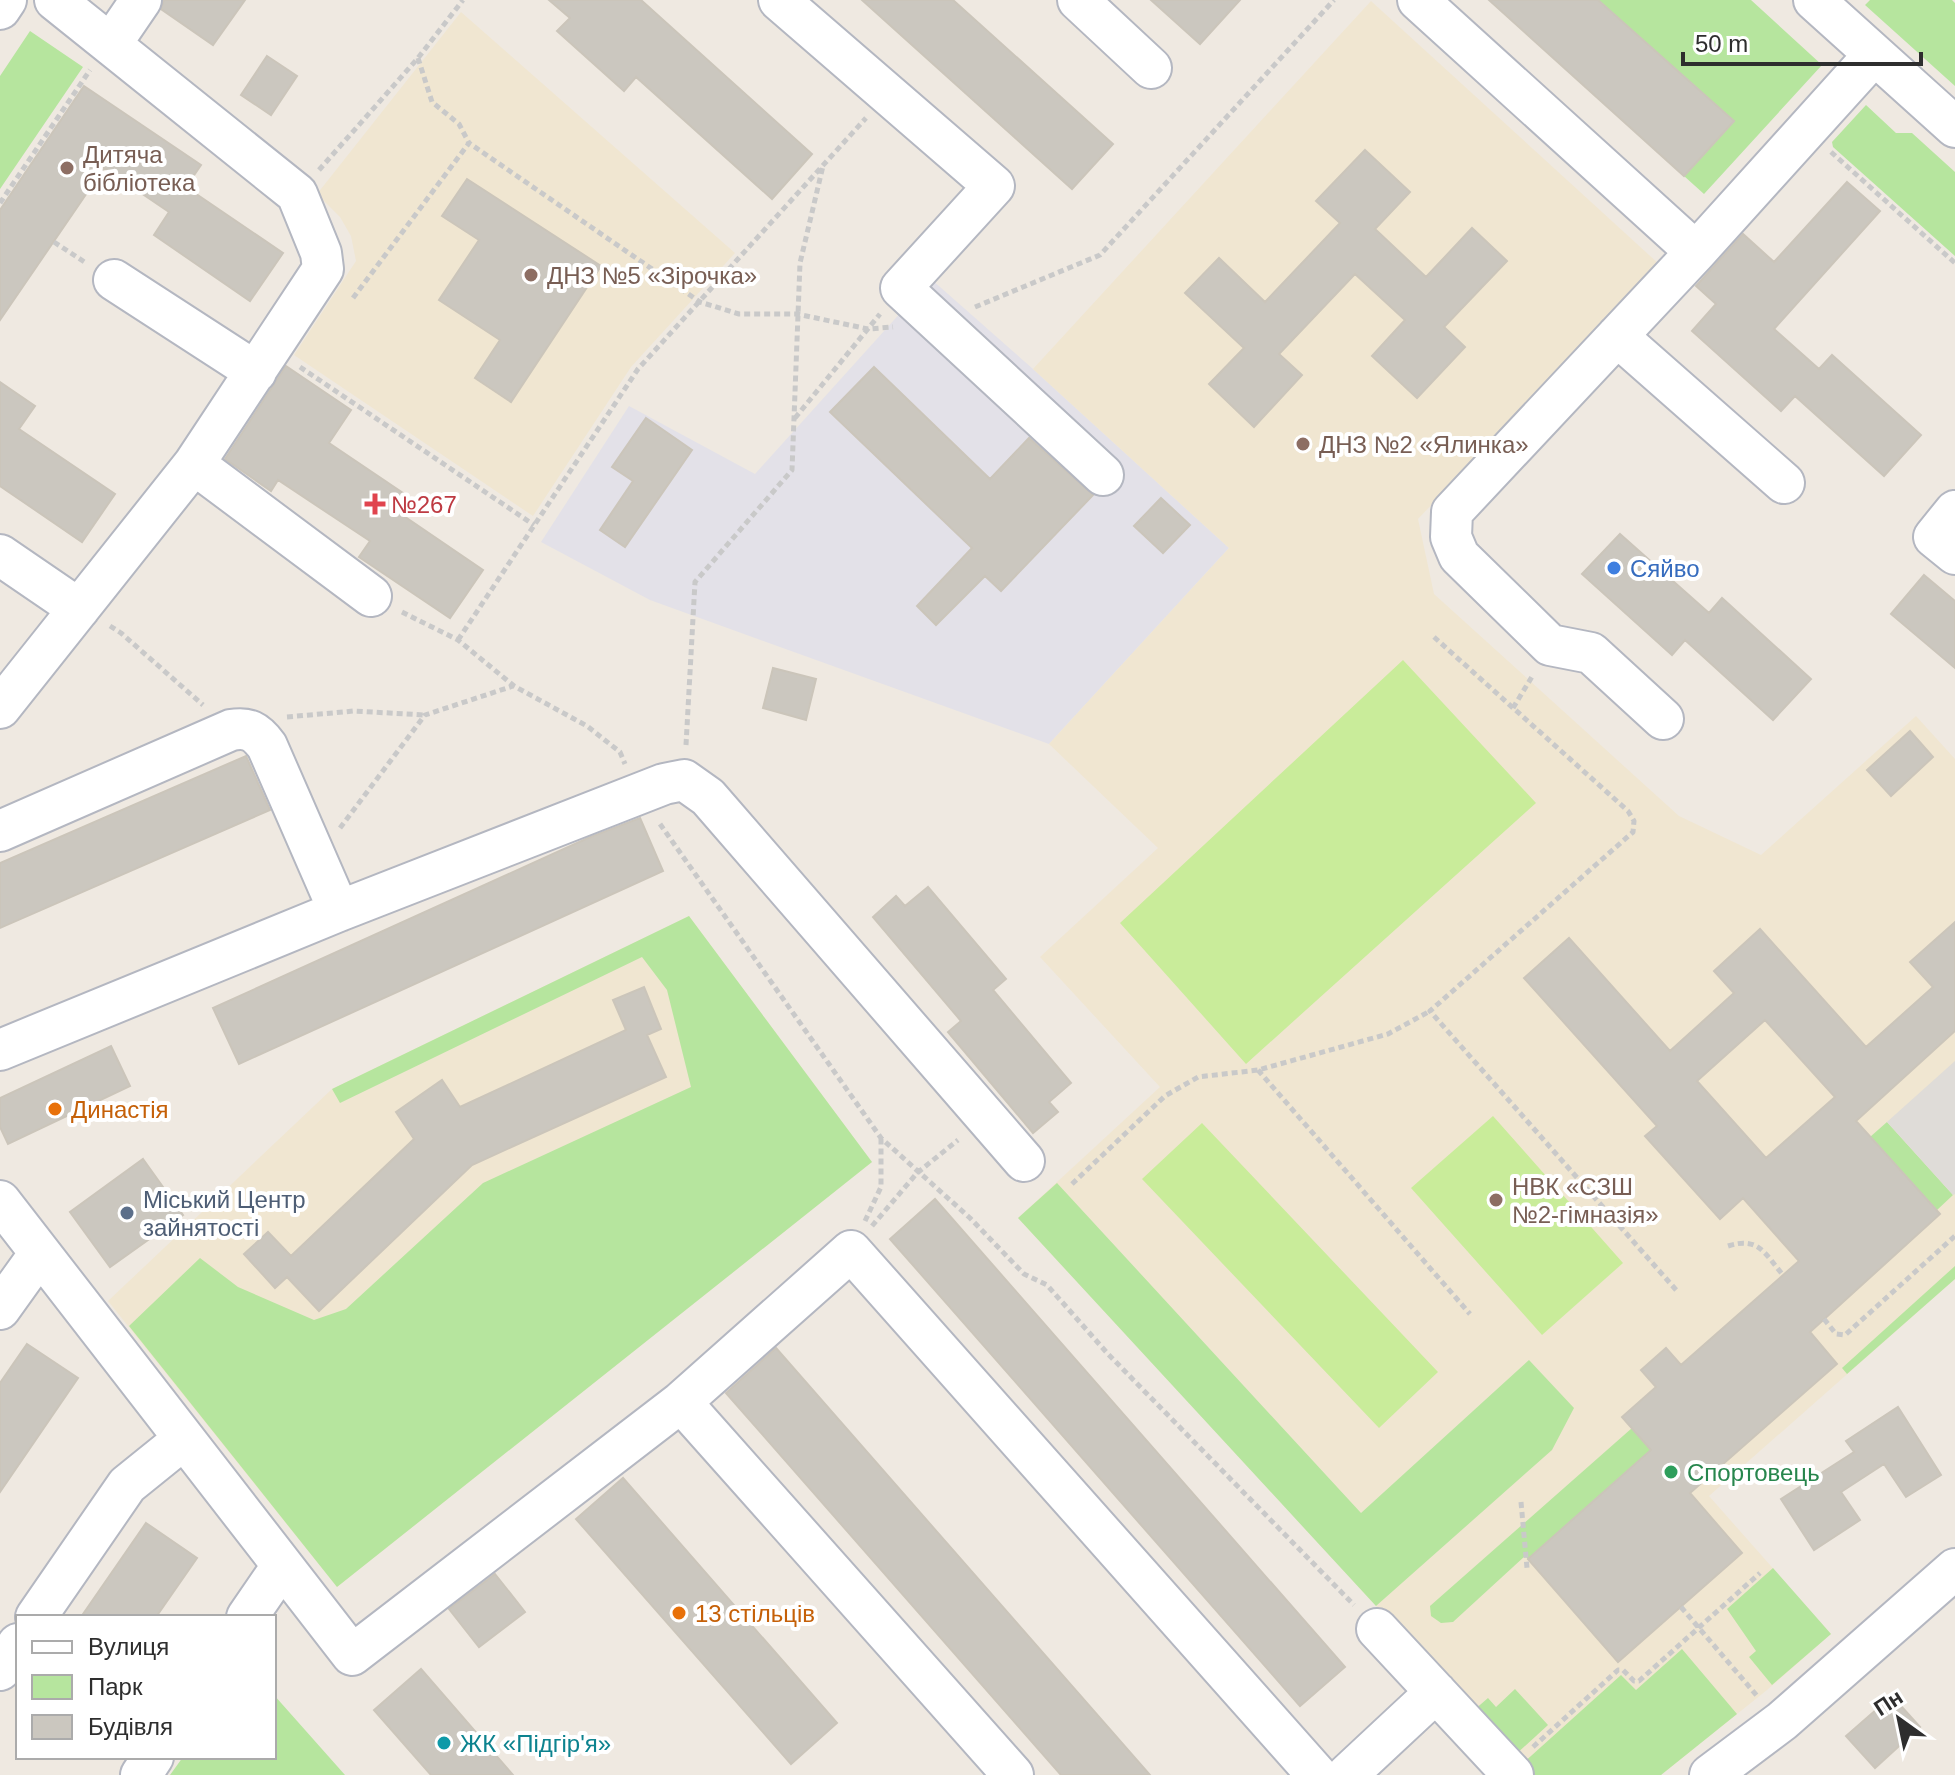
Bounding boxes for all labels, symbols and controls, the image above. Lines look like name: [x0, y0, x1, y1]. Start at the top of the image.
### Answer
scale bar: [1683, 16, 1921, 66]
text: 50 m: [1695, 30, 1748, 57]
place label: Дитяча бібліотека: [83, 141, 196, 196]
marker: Дитяча бібліотека: [58, 159, 76, 177]
place label: ДНЗ №5 «Зірочка»: [547, 262, 757, 289]
marker: ДНЗ №5 «Зірочка»: [522, 266, 540, 284]
place label: ДНЗ №2 «Ялинка»: [1319, 431, 1529, 458]
marker: ДНЗ №2 «Ялинка»: [1294, 435, 1312, 453]
place label: №267: [391, 491, 457, 518]
marker: №267: [366, 495, 384, 513]
place label: Сяйво: [1630, 555, 1700, 582]
marker: Сяйво: [1605, 559, 1623, 577]
place label: Династія: [71, 1096, 169, 1123]
marker: Династія: [46, 1100, 64, 1118]
place label: НВК «СЗШ №2-гімназія»: [1512, 1173, 1659, 1228]
place label: Міський Центр зайнятості: [143, 1186, 306, 1241]
marker: НВК «СЗШ №2-гімназія»: [1487, 1191, 1505, 1209]
marker: Міський Центр зайнятості: [118, 1204, 136, 1222]
place label: Спортовець: [1687, 1459, 1820, 1486]
marker: Спортовець: [1662, 1463, 1680, 1481]
place label: 13 стільців: [695, 1600, 815, 1627]
marker: 13 стільців: [670, 1604, 688, 1622]
legend: [16, 1615, 276, 1759]
text: Вулиця: [88, 1633, 169, 1660]
text: Парк: [88, 1673, 143, 1700]
north arrow: [1859, 1679, 1939, 1759]
text: Пн: [1869, 1684, 1907, 1721]
text: Будівля: [88, 1713, 173, 1740]
place label: ЖК «Підгір'я»: [460, 1730, 611, 1757]
marker: ЖК «Підгір'я»: [435, 1734, 453, 1752]

